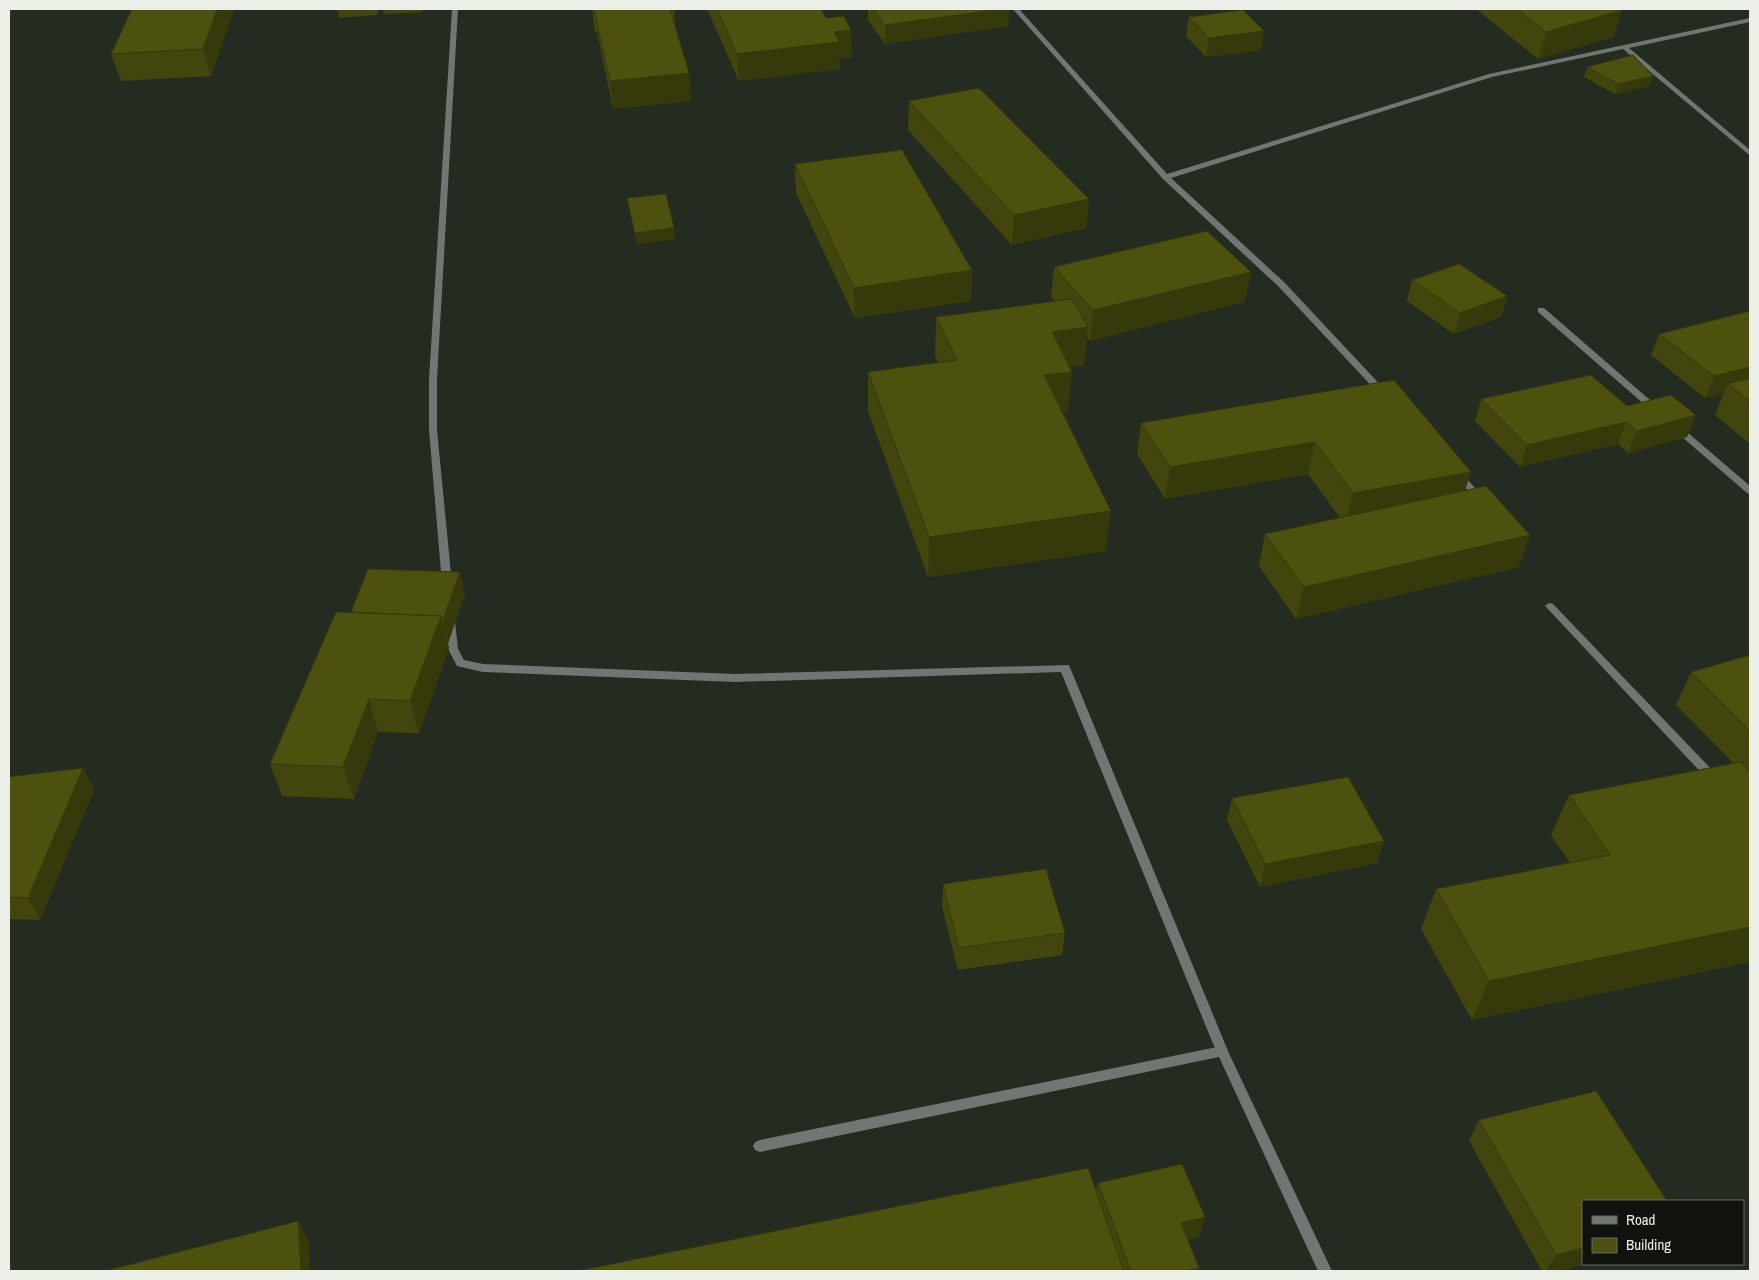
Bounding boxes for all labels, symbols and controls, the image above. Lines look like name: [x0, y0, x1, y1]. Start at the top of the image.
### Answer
legend: [1582, 1200, 1744, 1265]
text: Road: [1626, 1209, 1655, 1230]
text: Building: [1626, 1234, 1671, 1255]

